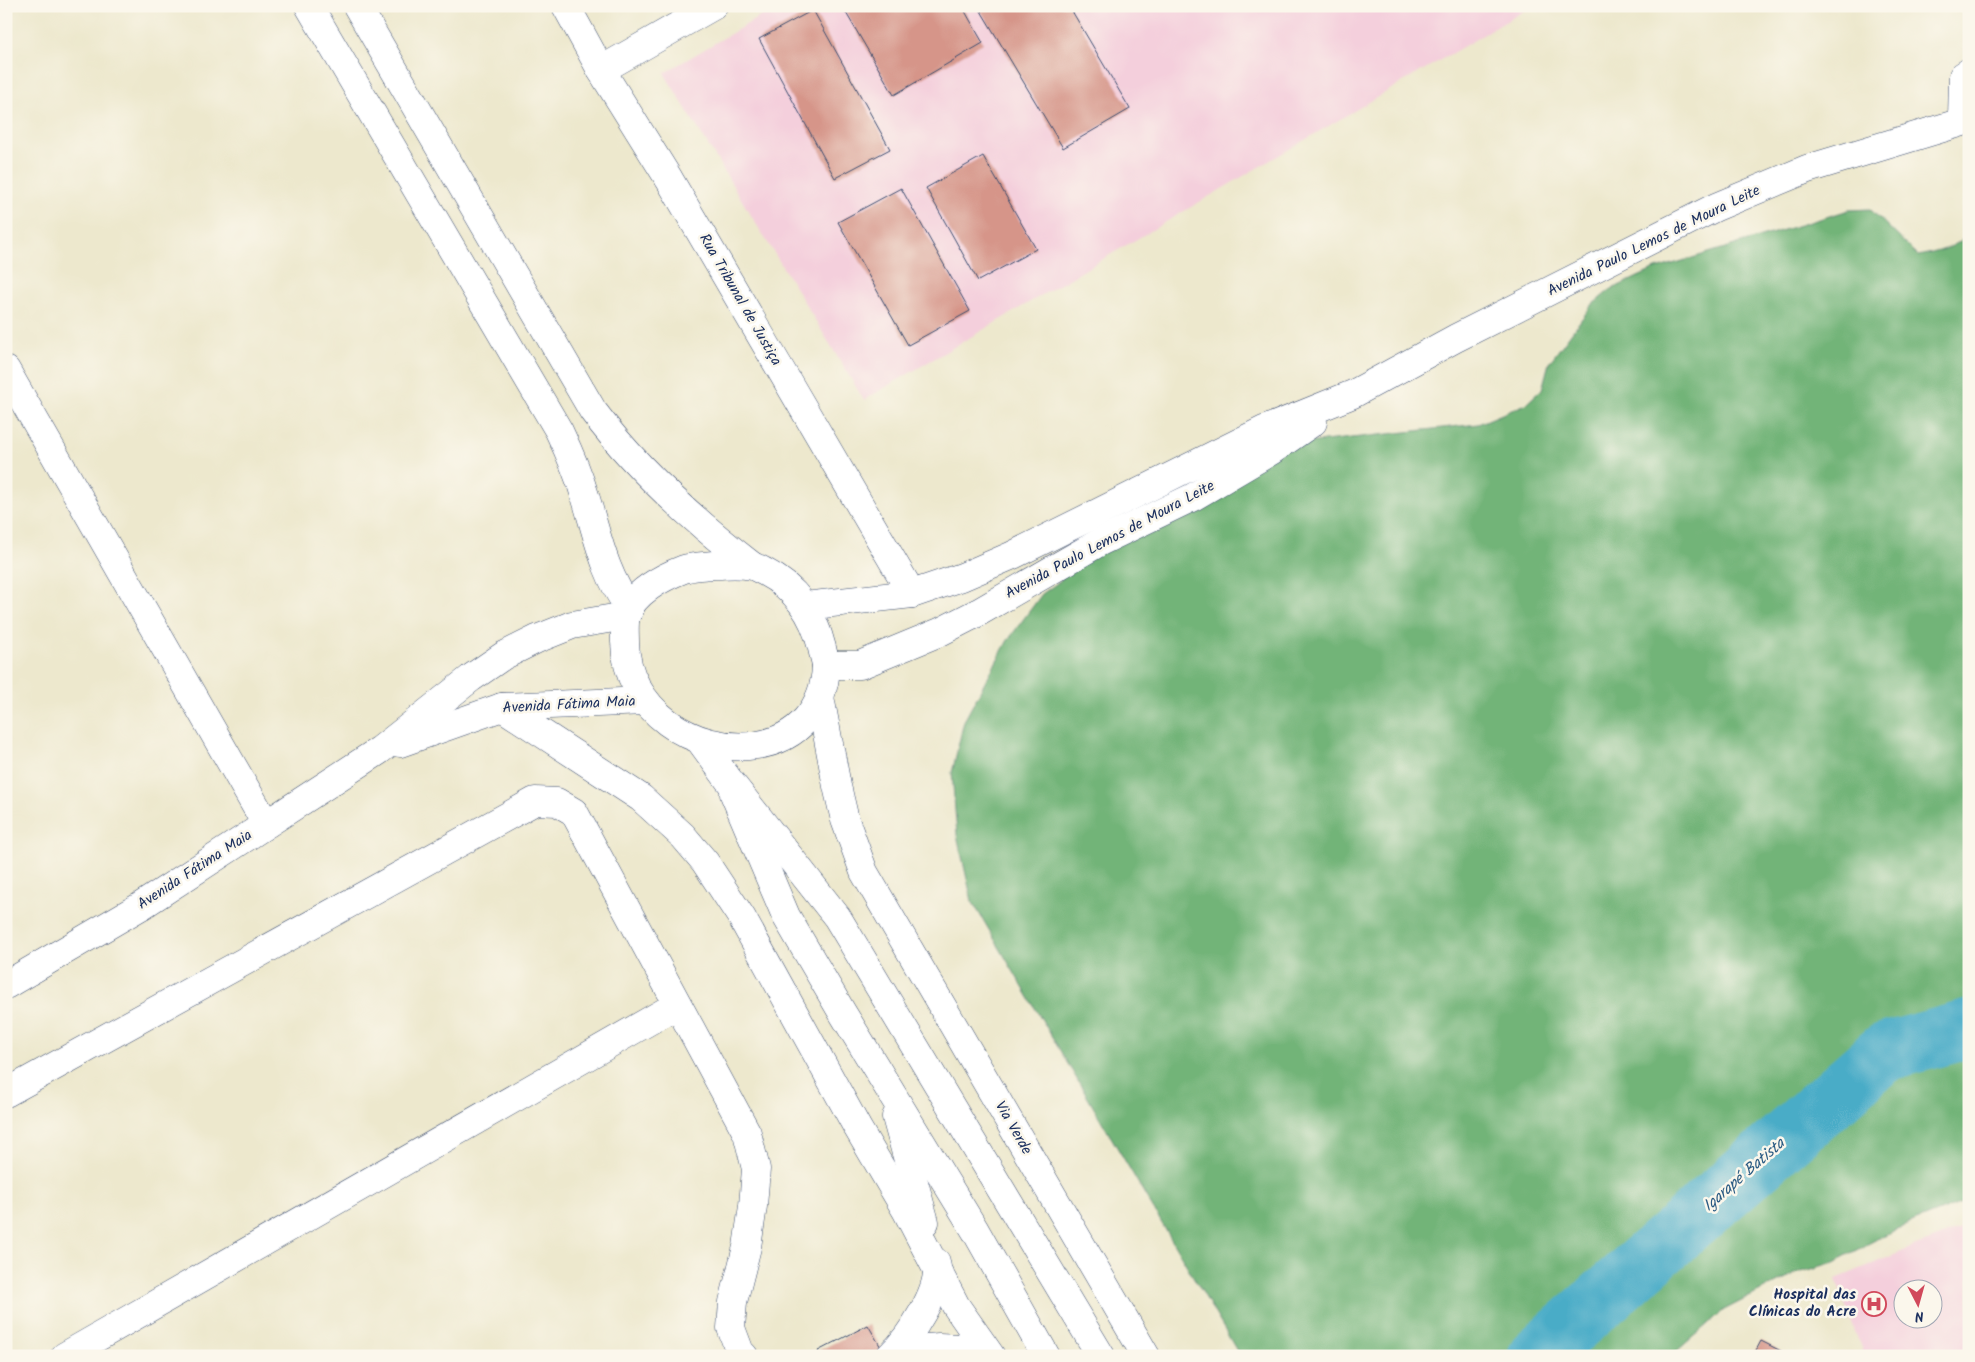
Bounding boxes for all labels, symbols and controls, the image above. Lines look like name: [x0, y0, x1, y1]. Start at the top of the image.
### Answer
street label: Avenida Paulo Lemos de Moura Leite: [1543, 179, 1765, 303]
street label: Rua Tribunal de Justiça: [692, 229, 788, 371]
street label: Avenida Paulo Lemos de Moura Leite: [1001, 474, 1219, 606]
street label: Avenida Fátima Maia: [502, 690, 636, 720]
street label: Avenida Fátima Maia: [133, 824, 257, 916]
street label: Via Verde: [988, 1097, 1038, 1160]
water label: Igarapé Batista: [1697, 1131, 1792, 1218]
north arrow: [1892, 1280, 1942, 1330]
place label: Hospital das Clínicas do Acre: [1749, 1283, 1857, 1324]
hospital icon: Hospital das Clínicas do Acre: [1861, 1291, 1887, 1317]
text: N: [1914, 1305, 1925, 1327]

